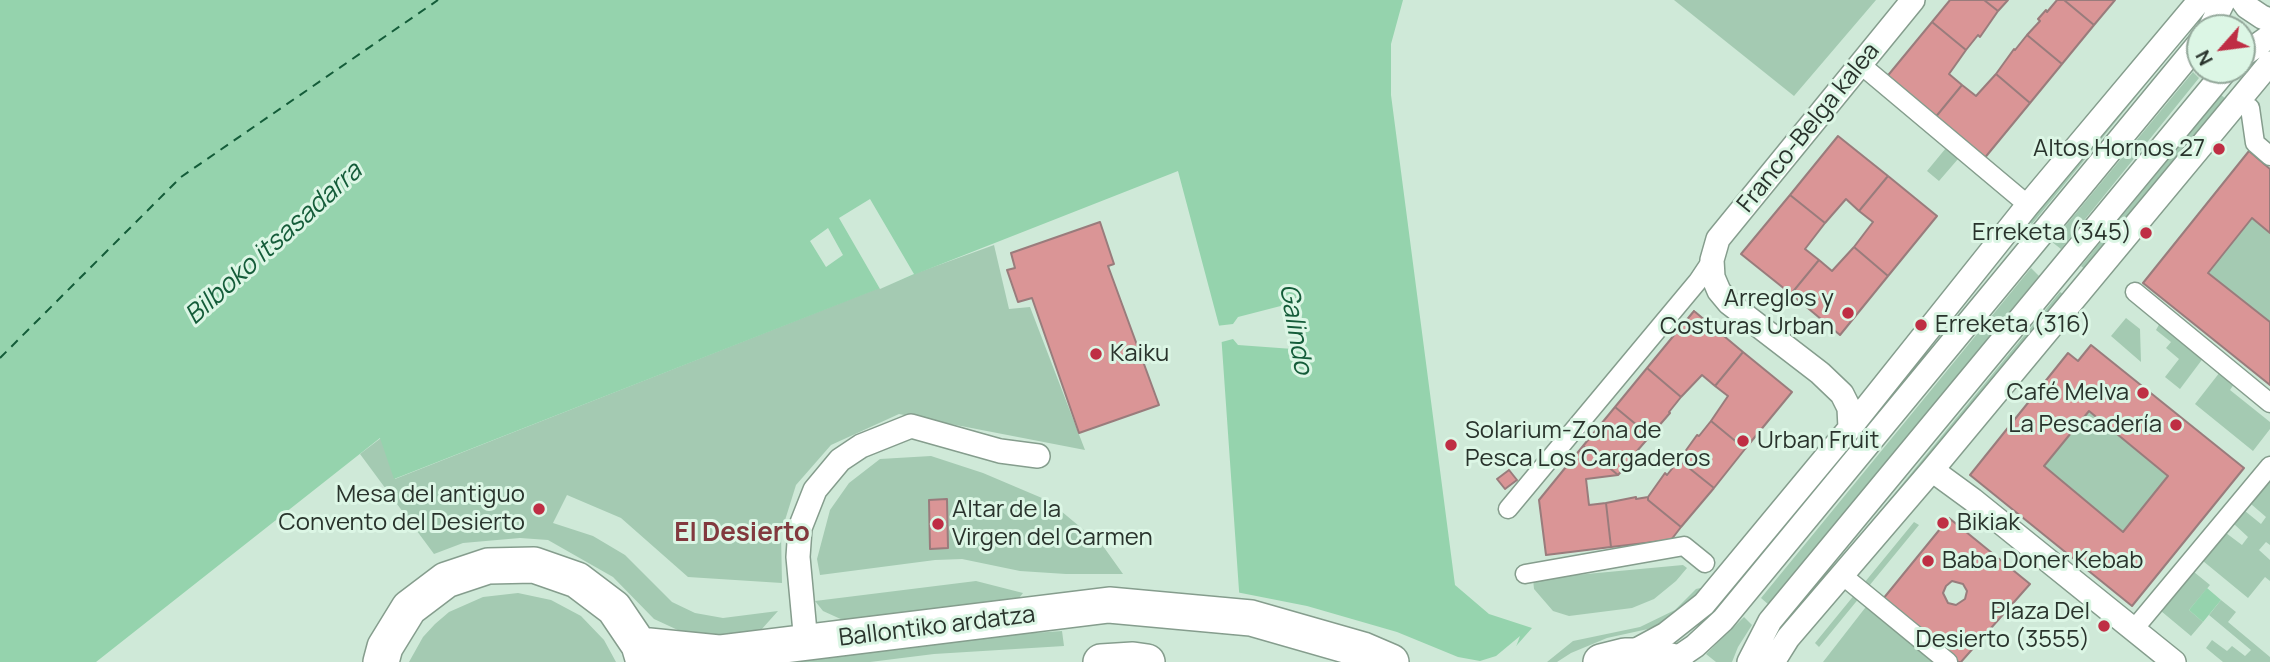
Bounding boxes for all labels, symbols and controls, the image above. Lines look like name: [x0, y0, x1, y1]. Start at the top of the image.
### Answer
north arrow: [2186, 14, 2256, 84]
street label: Franco-Belga kalea: [1732, 37, 1886, 219]
text: N: [2190, 46, 2219, 70]
place label: Altos Hornos 27: [2033, 135, 2205, 163]
marker: Altos Hornos 27: [2211, 141, 2227, 157]
water label: Bilboko itsasadarra: [179, 156, 369, 332]
place label: Erreketa (345): [1972, 219, 2132, 247]
marker: Erreketa (345): [2138, 225, 2154, 241]
water label: Galindo: [1272, 281, 1318, 377]
place label: Arreglos y Costuras Urban: [1660, 285, 1834, 341]
marker: Arreglos y Costuras Urban: [1840, 305, 1856, 321]
place label: Erreketa (316): [1935, 311, 2091, 339]
marker: Erreketa (316): [1913, 317, 1929, 333]
place label: Kaiku: [1110, 340, 1169, 368]
marker: Kaiku: [1088, 346, 1104, 362]
place label: Café Melva: [2007, 379, 2129, 407]
marker: Café Melva: [2135, 385, 2151, 401]
place label: La Pescadería: [2008, 411, 2162, 439]
place label: Solarium-Zona de Pesca Los Cargaderos: [1465, 417, 1711, 473]
marker: La Pescadería: [2168, 417, 2184, 433]
place label: Urban Fruit: [1757, 427, 1879, 455]
marker: Urban Fruit: [1735, 433, 1751, 449]
marker: Solarium-Zona de Pesca Los Cargaderos: [1443, 437, 1459, 453]
place label: Mesa del antiguo Convento del Desierto: [279, 481, 525, 537]
place label: Altar de la Virgen del Carmen: [952, 496, 1153, 552]
marker: Mesa del antiguo Convento del Desierto: [531, 501, 547, 517]
place label: Bikiak: [1957, 509, 2020, 537]
marker: Bikiak: [1935, 515, 1951, 531]
marker: Altar de la Virgen del Carmen: [930, 516, 946, 532]
district label: El Desierto: [674, 518, 810, 550]
place label: Baba Doner Kebab: [1942, 547, 2143, 575]
marker: Baba Doner Kebab: [1920, 553, 1936, 569]
place label: Plaza Del Desierto (3555): [1916, 598, 2090, 654]
street label: Ballontiko ardatza: [837, 601, 1037, 653]
marker: Plaza Del Desierto (3555): [2096, 618, 2112, 634]

